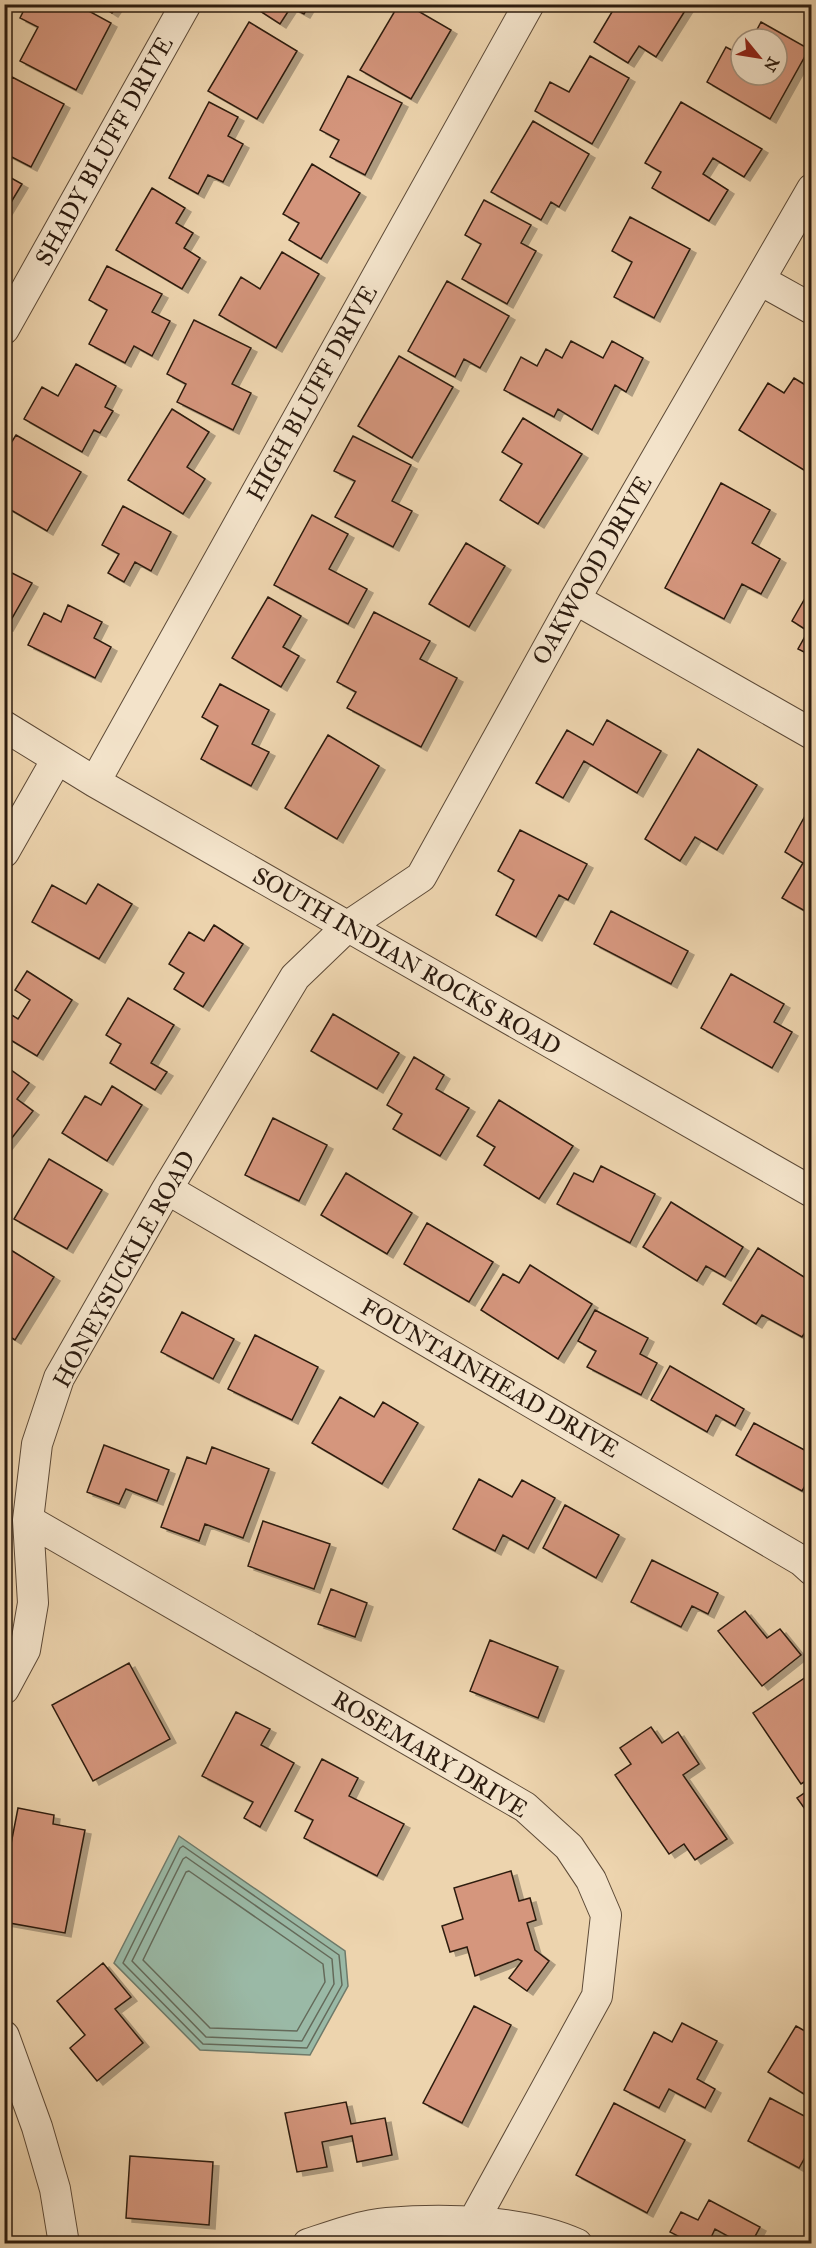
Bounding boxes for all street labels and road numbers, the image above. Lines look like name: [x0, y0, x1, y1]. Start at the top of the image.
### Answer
street label: SHADY BLUFF DRIVE: [28, 31, 180, 271]
street label: HIGH BLUFF DRIVE: [240, 280, 384, 506]
street label: OAKWOOD DRIVE: [526, 470, 658, 670]
street label: SOUTH INDIAN ROCKS ROAD: [248, 860, 566, 1062]
street label: HONEYSUCKLE ROAD: [46, 1145, 202, 1393]
street label: FOUNTAINHEAD DRIVE: [355, 1292, 625, 1464]
street label: ROSEMARY DRIVE: [327, 1684, 533, 1824]

